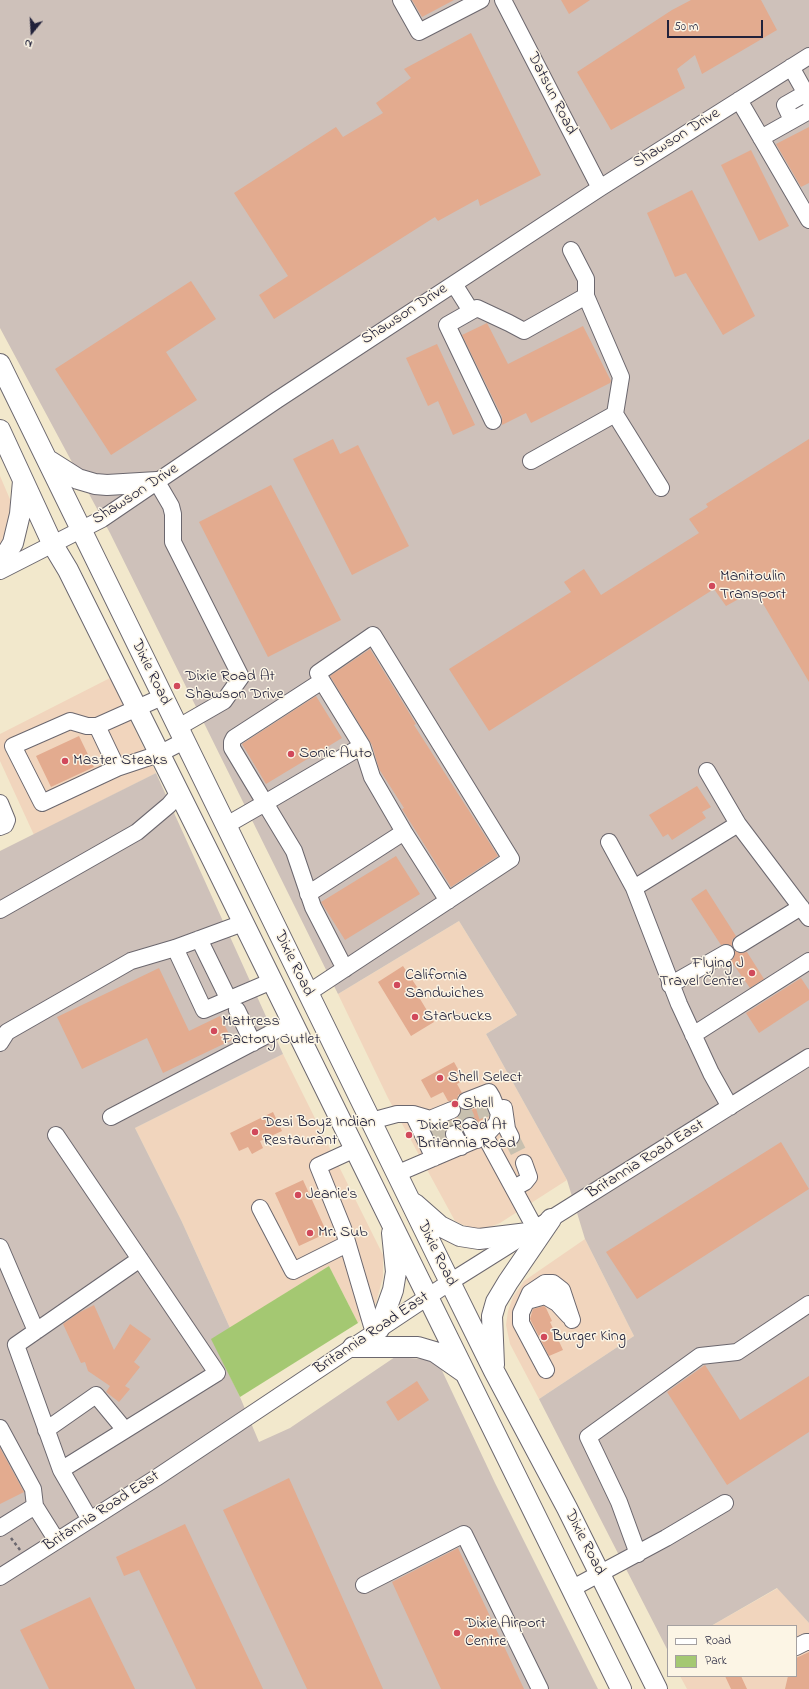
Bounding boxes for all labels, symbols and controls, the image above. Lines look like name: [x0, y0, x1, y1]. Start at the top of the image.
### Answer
north arrow: [12, 12, 52, 52]
scale bar: [669, 12, 765, 38]
text: 50 m: [674, 18, 698, 36]
text: N: [22, 35, 34, 52]
street label: Datsun Road: [522, 50, 580, 138]
street label: Shawson Drive: [630, 105, 724, 173]
street label: Shawson Drive: [358, 280, 452, 350]
street label: Shawson Drive: [89, 460, 183, 530]
place label: Manitoulin Transport: [720, 567, 786, 605]
marker: Manitoulin Transport: [707, 581, 717, 591]
street label: Dixie Road: [126, 637, 174, 709]
place label: Dixie Road At Shawson Drive: [185, 667, 284, 705]
marker: Dixie Road At Shawson Drive: [172, 681, 182, 691]
place label: Sonic Auto: [299, 744, 372, 764]
marker: Sonic Auto: [286, 749, 296, 759]
place label: Master Steaks: [73, 751, 168, 771]
marker: Master Steaks: [60, 756, 70, 766]
street label: Dixie Road: [269, 928, 317, 1000]
place label: Flying J Travel Center: [659, 954, 744, 992]
place label: California Sandwiches: [405, 966, 484, 1004]
marker: Flying J Travel Center: [747, 968, 757, 978]
marker: California Sandwiches: [392, 980, 402, 990]
place label: Starbucks: [423, 1007, 492, 1027]
place label: Mattress Factory Outlet: [222, 1012, 320, 1050]
marker: Starbucks: [410, 1012, 420, 1022]
marker: Mattress Factory Outlet: [209, 1026, 219, 1036]
place label: Shell Select: [448, 1068, 522, 1088]
marker: Shell Select: [435, 1073, 445, 1083]
place label: Shell: [463, 1094, 493, 1114]
marker: Shell: [450, 1099, 460, 1109]
place label: Desi Boyz Indian Restaurant: [263, 1113, 376, 1151]
place label: Dixie Road At Britannia Road: [417, 1116, 516, 1154]
street label: Britannia Road East: [584, 1116, 708, 1204]
marker: Desi Boyz Indian Restaurant: [250, 1127, 260, 1137]
marker: Dixie Road At Britannia Road: [404, 1130, 414, 1140]
place label: Jeanie's: [306, 1185, 357, 1205]
marker: Jeanie's: [293, 1190, 303, 1200]
street label: Dixie Road: [412, 1218, 460, 1290]
place label: Mr. Sub: [318, 1223, 368, 1243]
marker: Mr. Sub: [305, 1228, 315, 1238]
street label: Britannia Road East: [311, 1288, 433, 1380]
place label: Burger King: [552, 1327, 626, 1347]
marker: Burger King: [539, 1332, 549, 1342]
street label: Britannia Road East: [40, 1467, 164, 1557]
street label: Dixie Road: [559, 1507, 609, 1579]
place label: Dixie Airport Centre: [465, 1614, 546, 1652]
legend: [667, 1625, 797, 1677]
marker: Dixie Airport Centre: [452, 1628, 462, 1638]
text: Road: [705, 1632, 731, 1650]
text: Park: [705, 1652, 727, 1670]

